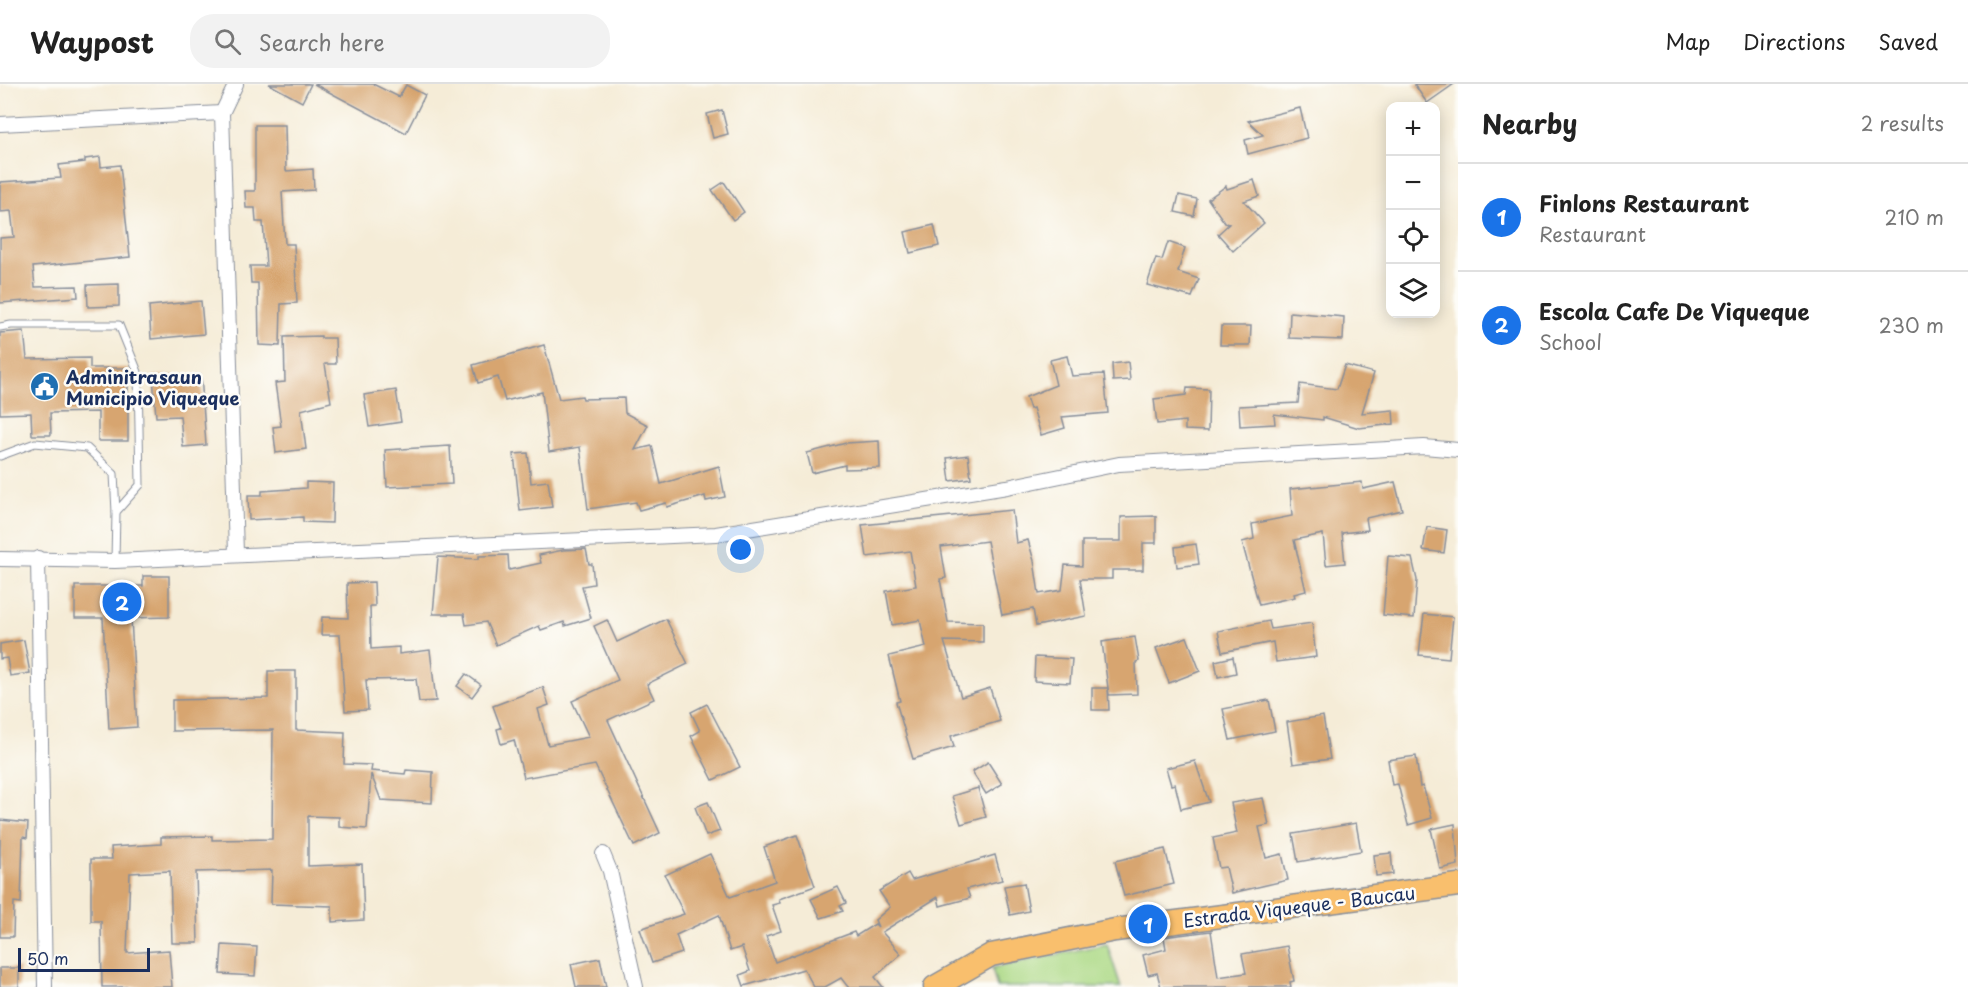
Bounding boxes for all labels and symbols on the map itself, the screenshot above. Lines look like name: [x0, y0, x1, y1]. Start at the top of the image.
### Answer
place label: Adminitrasaun Municipio Viqueque: [65, 363, 239, 411]
public building icon: Adminitrasaun Municipio Viqueque: [29, 370, 61, 402]
your location: [726, 535, 755, 564]
pin: 2: [102, 580, 142, 624]
street label: Estrada Viqueque - Baucau: [1181, 878, 1417, 934]
pin: 1: [1128, 902, 1168, 946]
scale bar: [18, 945, 150, 972]

